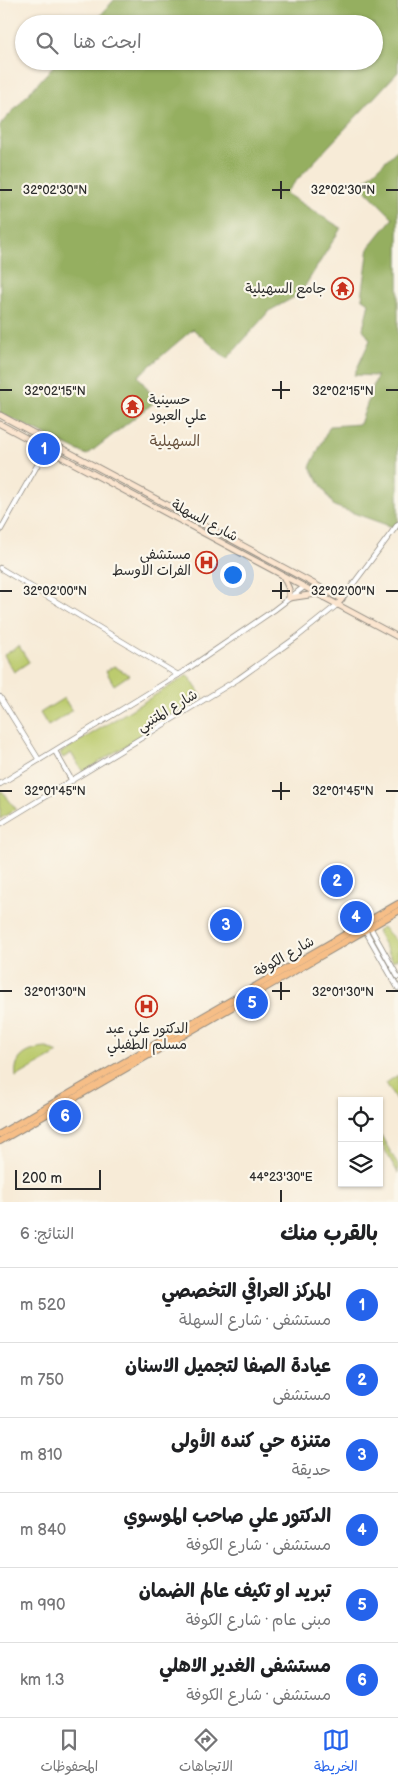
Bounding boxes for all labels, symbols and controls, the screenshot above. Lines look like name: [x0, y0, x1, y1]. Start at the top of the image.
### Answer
search box: [15, 15, 383, 70]
icon: search: [33, 29, 61, 57]
text: ابحث هنا: [73, 31, 142, 54]
text: 32°02'30"N: [23, 183, 87, 198]
text: 32°02'30"N: [311, 183, 375, 198]
temple icon: جامع السهيلية: [330, 276, 354, 300]
place label: جامع السهيلية: [245, 280, 326, 299]
text: 32°02'15"N: [24, 384, 86, 399]
text: 32°02'15"N: [312, 384, 374, 399]
place label: حسينية علي العبود: [149, 391, 207, 428]
temple icon: حسينية علي العبود: [121, 395, 145, 419]
pin: 1: [28, 430, 60, 468]
district label: السهيلية: [150, 432, 200, 451]
street label: شارع السهلة: [168, 496, 241, 546]
place label: مستشفى الفرات الاوسط: [112, 546, 191, 579]
hospital icon: مستشفى الفرات الاوسط: [195, 550, 219, 574]
your location: [220, 562, 246, 588]
text: 32°02'00"N: [23, 584, 87, 599]
text: 32°02'00"N: [311, 584, 375, 599]
street label: شارع المتنبي: [134, 686, 203, 739]
text: 32°01'45"N: [24, 784, 86, 799]
text: 32°01'45"N: [312, 784, 374, 799]
pin: 2: [321, 862, 353, 900]
pin: 4: [340, 898, 372, 936]
pin: 3: [210, 906, 242, 944]
street label: شارع الكوفة: [251, 932, 318, 981]
pin: 5: [236, 984, 268, 1022]
text: 32°01'30"N: [24, 985, 86, 1000]
text: 32°01'30"N: [312, 985, 374, 1000]
hospital icon: الدكتور علي عبد مسلم الطفيلي: [135, 994, 159, 1018]
place label: الدكتور علي عبد مسلم الطفيلي: [106, 1020, 188, 1057]
pin: 6: [49, 1097, 81, 1135]
map controls: [338, 1097, 383, 1187]
button: locate: [338, 1097, 383, 1142]
button: layers: [338, 1142, 383, 1187]
scale bar: [15, 1167, 101, 1190]
text: 200 m: [22, 1170, 62, 1187]
text: 44°23'30"E: [249, 1170, 313, 1185]
text: بالقرب منك: [280, 1221, 378, 1246]
text: النتائج: 6: [20, 1225, 74, 1244]
text: المركز العراقي التخصصي: [161, 1280, 331, 1303]
text: 520 m: [20, 1296, 66, 1315]
text: 1: [359, 1296, 365, 1315]
text: مستشفى · شارع السهلة: [179, 1311, 331, 1330]
text: عيادة الصفا لتجميل الاسنان: [125, 1355, 331, 1378]
text: 750 m: [20, 1371, 64, 1390]
text: 2: [357, 1371, 367, 1390]
text: مستشفى: [272, 1386, 331, 1405]
text: متنزه حي كنده الأولى: [171, 1430, 331, 1453]
text: 810 m: [20, 1446, 63, 1465]
text: 3: [357, 1446, 367, 1465]
text: حديقة: [292, 1461, 331, 1480]
text: الدكتور علي صاحب الموسوي: [123, 1505, 331, 1528]
text: 840 m: [20, 1521, 66, 1540]
text: 4: [357, 1521, 367, 1540]
text: مستشفى · شارع الكوفة: [186, 1536, 331, 1555]
text: تبريد او تكيف عالم الضمان: [139, 1580, 331, 1603]
text: 990 m: [20, 1596, 65, 1615]
text: 5: [357, 1596, 367, 1615]
text: مبنى عام · شارع الكوفة: [186, 1611, 331, 1630]
text: مستشفى الغدير الاهلي: [159, 1655, 331, 1678]
text: 1.3 km: [20, 1671, 65, 1690]
text: 6: [357, 1671, 367, 1690]
text: مستشفى · شارع الكوفة: [186, 1686, 331, 1705]
tab: المحفوظات: [40, 1726, 98, 1779]
tab: الاتجاهات: [179, 1726, 233, 1779]
tab: الخريطة: [314, 1726, 358, 1779]

